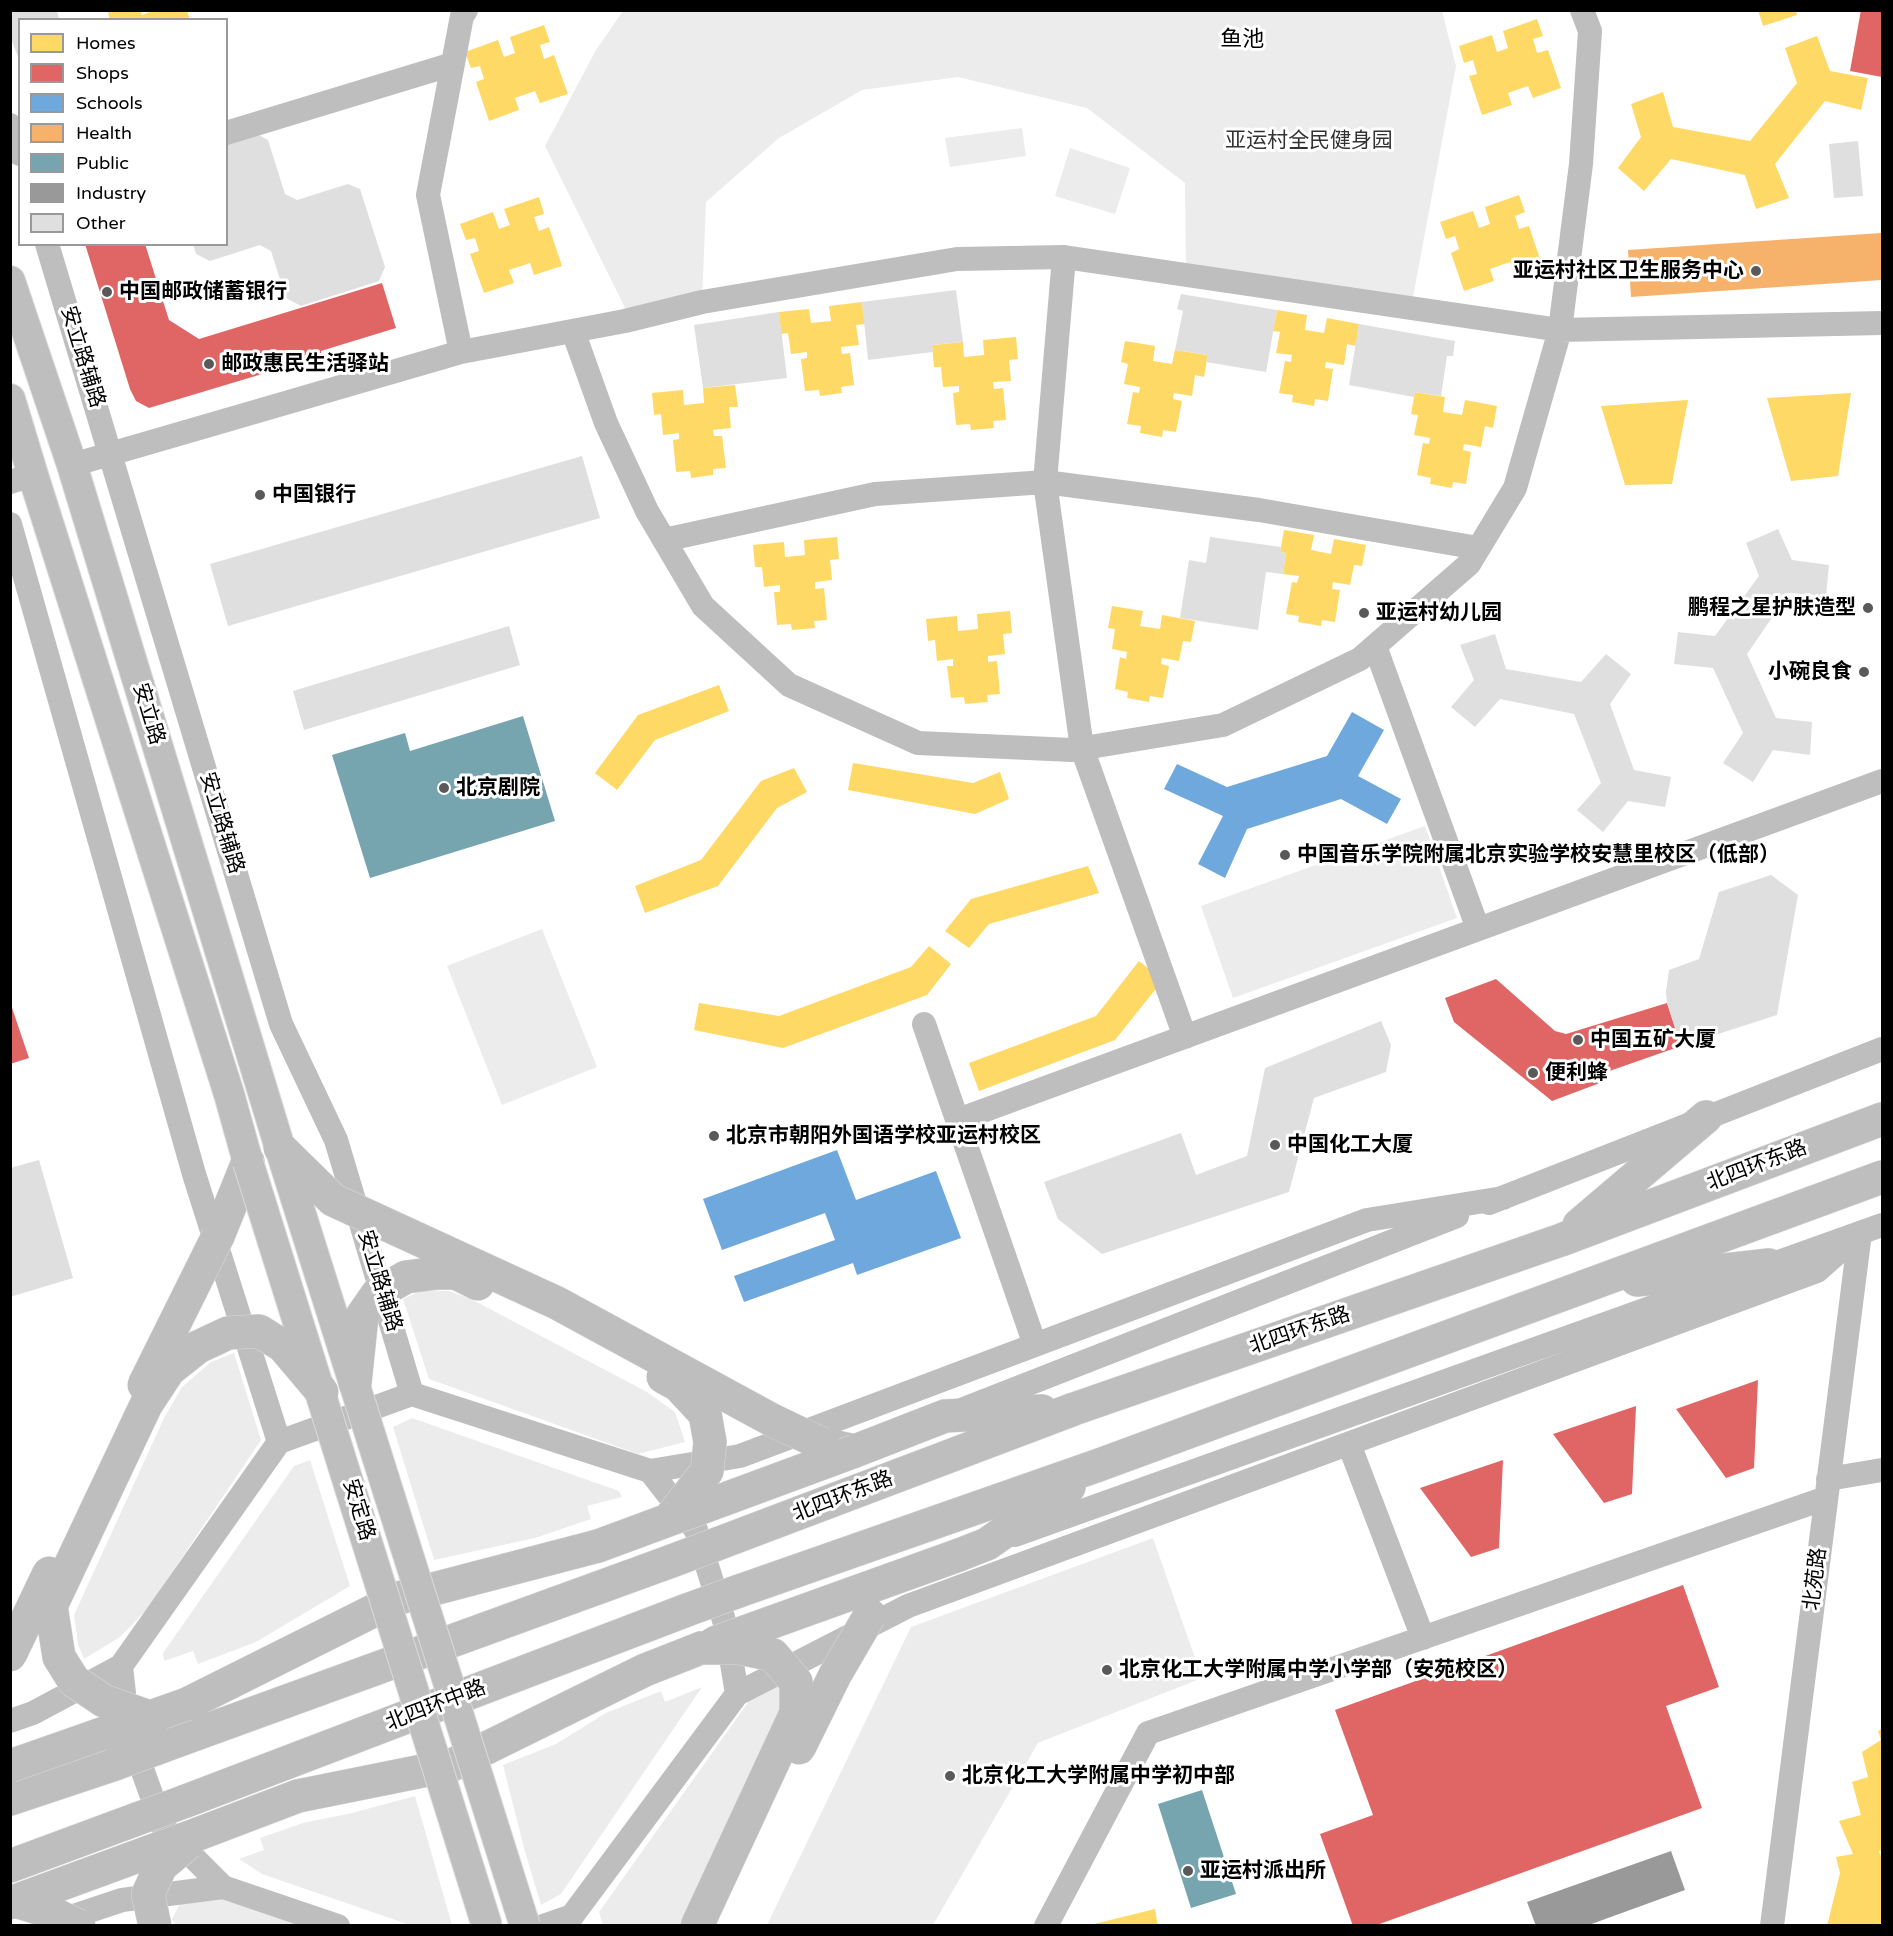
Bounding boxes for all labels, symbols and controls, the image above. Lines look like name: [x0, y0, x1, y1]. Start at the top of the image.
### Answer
legend: [18, 18, 228, 246]
district label: 鱼池: [1220, 27, 1264, 53]
text: Homes: [76, 32, 136, 54]
text: Shops: [76, 62, 129, 84]
text: Schools: [76, 92, 143, 114]
text: Health: [76, 122, 132, 144]
park label: 亚运村全民健身园: [1225, 128, 1393, 154]
text: Public: [76, 152, 129, 174]
text: Industry: [76, 182, 146, 204]
text: Other: [76, 212, 126, 234]
place label: 亚运村社区卫生服务中心: [1513, 258, 1744, 284]
marker: 亚运村社区卫生服务中心: [1749, 264, 1763, 278]
place label: 中国邮政储蓄银行: [119, 279, 287, 305]
marker: 中国邮政储蓄银行: [100, 285, 114, 299]
street label: 安立路辅路: [55, 303, 109, 411]
place label: 邮政惠民生活驿站: [221, 351, 389, 377]
marker: 邮政惠民生活驿站: [202, 357, 216, 371]
place label: 中国银行: [272, 482, 356, 508]
marker: 中国银行: [253, 488, 267, 502]
place label: 鹏程之星护肤造型: [1688, 595, 1856, 621]
place label: 亚运村幼儿园: [1376, 600, 1502, 626]
marker: 鹏程之星护肤造型: [1861, 601, 1875, 615]
marker: 亚运村幼儿园: [1357, 606, 1371, 620]
place label: 小碗良食: [1768, 659, 1852, 685]
marker: 小碗良食: [1857, 665, 1871, 679]
street label: 安立路: [127, 680, 169, 748]
street label: 安立路辅路: [194, 769, 248, 877]
place label: 北京剧院: [456, 775, 540, 801]
marker: 北京剧院: [437, 781, 451, 795]
place label: 中国音乐学院附属北京实验学校安慧里校区（低部）: [1297, 842, 1780, 868]
marker: 中国音乐学院附属北京实验学校安慧里校区（低部）: [1278, 848, 1292, 862]
place label: 中国五矿大厦: [1590, 1027, 1716, 1053]
marker: 中国五矿大厦: [1571, 1033, 1585, 1047]
place label: 便利蜂: [1545, 1060, 1608, 1086]
marker: 便利蜂: [1526, 1066, 1540, 1080]
place label: 北京市朝阳外国语学校亚运村校区: [726, 1123, 1041, 1149]
marker: 北京市朝阳外国语学校亚运村校区: [707, 1129, 721, 1143]
place label: 中国化工大厦: [1287, 1132, 1413, 1158]
street label: 北四环东路: [1703, 1135, 1811, 1197]
marker: 中国化工大厦: [1268, 1138, 1282, 1152]
street label: 安立路辅路: [352, 1227, 406, 1335]
street label: 北四环东路: [1246, 1302, 1354, 1360]
street label: 北四环东路: [789, 1466, 897, 1528]
street label: 安定路: [337, 1476, 379, 1544]
street label: 北苑路: [1800, 1546, 1832, 1612]
place label: 北京化工大学附属中学小学部（安苑校区）: [1119, 1657, 1518, 1683]
marker: 北京化工大学附属中学小学部（安苑校区）: [1100, 1663, 1114, 1677]
street label: 北四环中路: [382, 1675, 490, 1737]
place label: 北京化工大学附属中学初中部: [962, 1763, 1235, 1789]
marker: 北京化工大学附属中学初中部: [943, 1769, 957, 1783]
place label: 亚运村派出所: [1200, 1858, 1326, 1884]
marker: 亚运村派出所: [1181, 1864, 1195, 1878]

